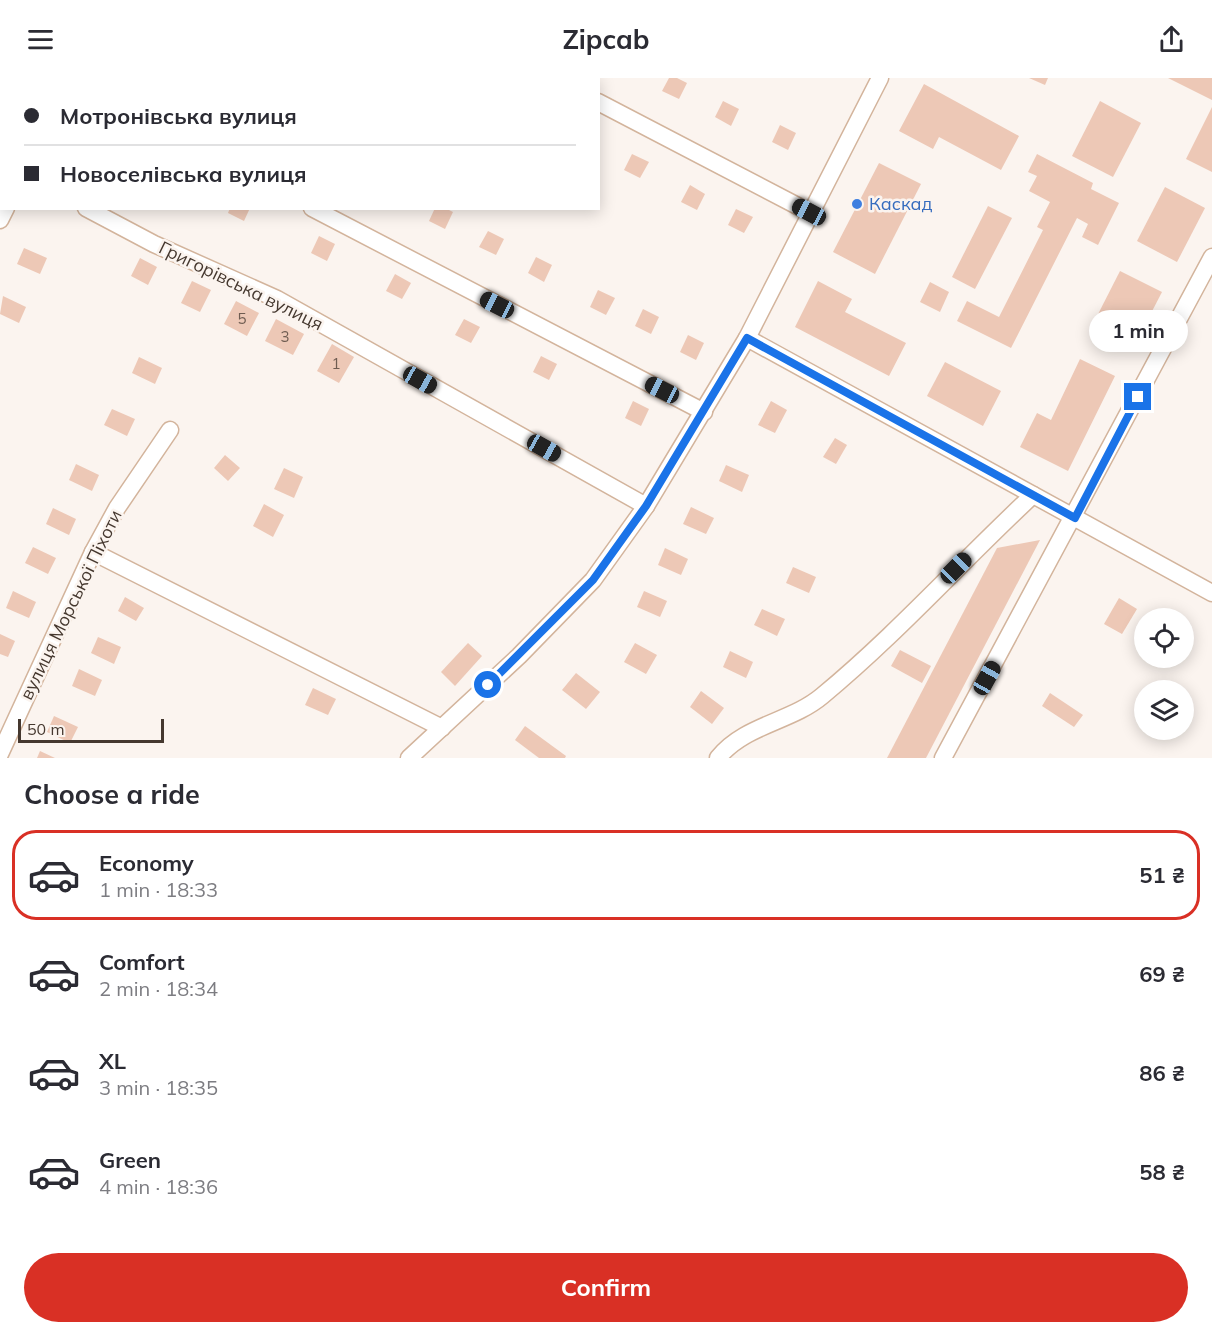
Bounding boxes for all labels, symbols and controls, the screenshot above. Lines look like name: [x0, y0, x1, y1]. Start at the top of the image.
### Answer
text: Zipcab: [562, 22, 650, 56]
icon: menu: [24, 23, 57, 56]
icon: share: [1155, 23, 1188, 56]
text: Мотронівська вулиця: [60, 102, 297, 130]
text: Новоселівська вулиця: [60, 160, 306, 188]
place label: Каскад: [869, 192, 933, 215]
car: [789, 196, 829, 228]
marker: Каскад: [850, 197, 864, 211]
street label: Григорівська вулиця: [155, 236, 327, 335]
car: [477, 289, 517, 321]
house number: 5: [237, 309, 247, 328]
callout: 1 min: [1088, 310, 1188, 352]
text: 1 min: [1112, 318, 1165, 343]
house number: 3: [280, 327, 290, 346]
house number: 1: [331, 354, 341, 373]
car: [400, 363, 440, 397]
car: [642, 374, 682, 406]
route end: [1124, 383, 1151, 410]
car: [524, 431, 564, 465]
street label: вулиця Морської Піхоти: [15, 506, 127, 704]
car: [937, 549, 975, 587]
map controls: [1134, 608, 1194, 740]
button: locate: [1134, 608, 1194, 668]
car: [970, 658, 1004, 698]
route start: [474, 671, 501, 698]
button: layers: [1134, 680, 1194, 740]
scale bar: [18, 716, 164, 744]
text: 50 m: [27, 719, 64, 739]
text: Choose a ride: [24, 777, 200, 811]
icon: car: [27, 848, 81, 902]
text: Economy: [99, 849, 194, 877]
text: 51 ₴: [1139, 861, 1185, 889]
text: 1 min · 18:33: [99, 877, 218, 902]
icon: car: [27, 947, 81, 1001]
text: Comfort: [99, 948, 185, 976]
text: 69 ₴: [1139, 960, 1185, 988]
text: 2 min · 18:34: [99, 976, 218, 1001]
icon: car: [27, 1046, 81, 1100]
text: XL: [99, 1047, 126, 1075]
text: 86 ₴: [1139, 1059, 1185, 1087]
text: 3 min · 18:35: [99, 1075, 218, 1100]
icon: car: [27, 1145, 81, 1199]
text: Green: [99, 1146, 161, 1174]
text: 58 ₴: [1139, 1158, 1185, 1186]
text: 4 min · 18:36: [99, 1174, 218, 1199]
button: Confirm: [24, 1253, 1188, 1322]

